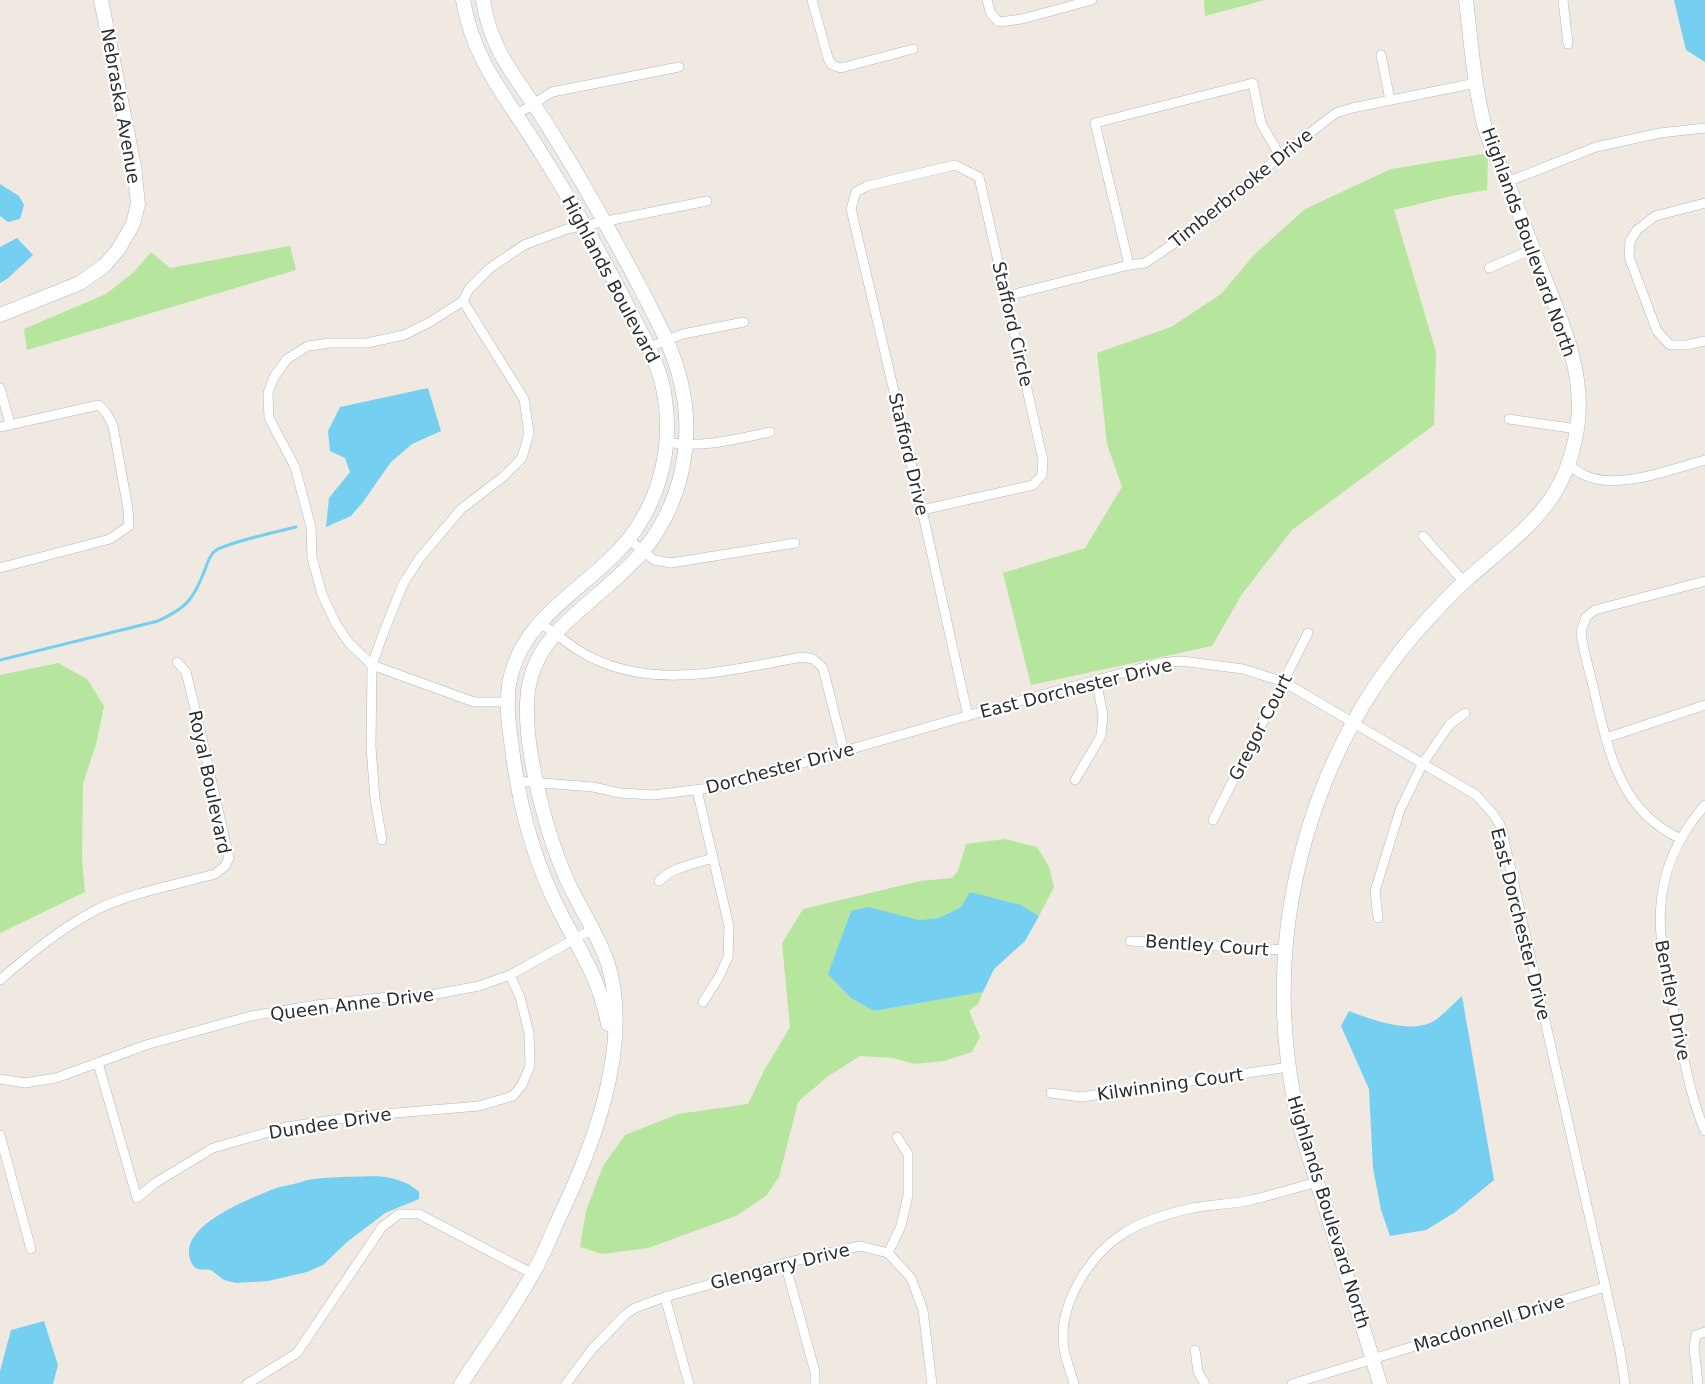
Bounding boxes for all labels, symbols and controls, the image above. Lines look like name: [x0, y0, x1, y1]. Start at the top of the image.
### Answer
street label: Nebraska Avenue: [97, 27, 145, 185]
street label: Timberbrooke Drive: [1164, 124, 1317, 253]
street label: Highlands Boulevard North: [1478, 125, 1580, 359]
street label: Highlands Boulevard: [558, 192, 664, 366]
street label: Stafford Circle: [988, 259, 1038, 389]
street label: Stafford Drive: [885, 391, 933, 517]
street label: East Dorchester Drive: [978, 654, 1174, 722]
street label: Gregor Court: [1224, 670, 1296, 784]
street label: Royal Boulevard: [185, 708, 235, 856]
street label: Dorchester Drive: [703, 738, 857, 798]
street label: East Dorchester Drive: [1487, 826, 1555, 1022]
street label: Bentley Court: [1145, 930, 1269, 960]
street label: Bentley Drive: [1651, 938, 1695, 1062]
street label: Queen Anne Drive: [269, 984, 435, 1024]
street label: Kilwinning Court: [1096, 1063, 1244, 1105]
street label: Highlands Boulevard North: [1284, 1093, 1374, 1331]
street label: Dundee Drive: [267, 1103, 393, 1143]
street label: Glengarry Drive: [708, 1239, 852, 1293]
street label: Macdonnell Drive: [1411, 1290, 1567, 1356]

